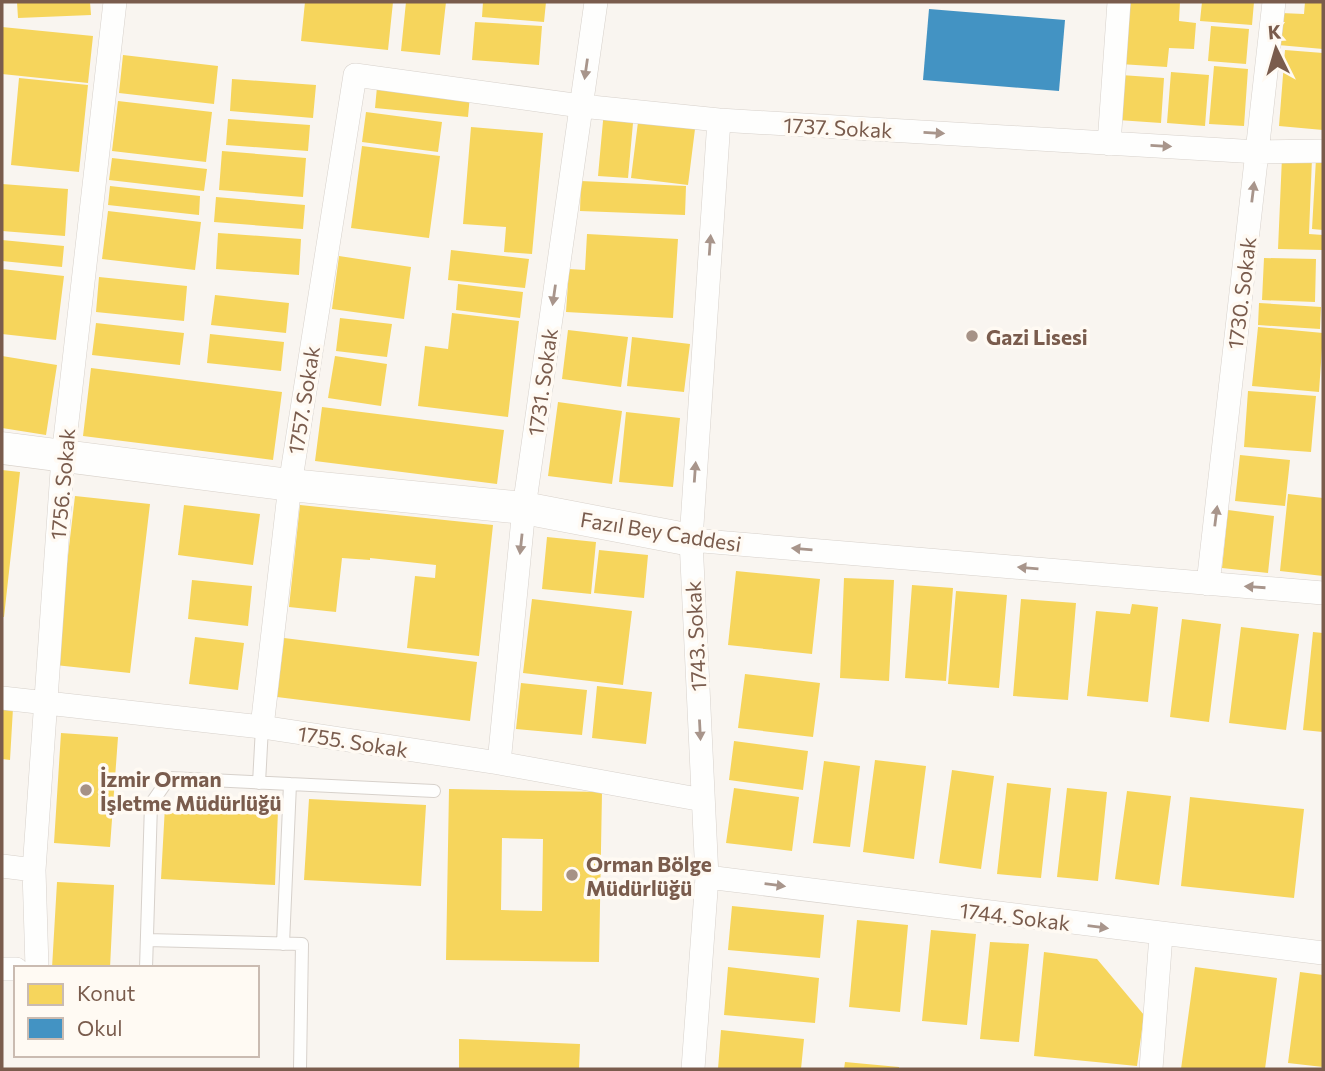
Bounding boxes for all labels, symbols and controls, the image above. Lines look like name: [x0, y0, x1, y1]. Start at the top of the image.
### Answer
north arrow: [1241, 14, 1311, 84]
text: K: [1267, 20, 1282, 44]
one-way arrow: [580, 58, 591, 80]
street label: 1737. Sokak: [783, 112, 893, 142]
one-way arrow: [923, 128, 945, 139]
one-way arrow: [1150, 141, 1172, 152]
one-way arrow: [1247, 181, 1258, 203]
one-way arrow: [705, 233, 716, 255]
street label: 1730. Sokak: [1222, 235, 1260, 351]
one-way arrow: [549, 284, 560, 306]
place label: Gazi Lisesi: [986, 324, 1088, 349]
street label: 1731. Sokak: [522, 326, 562, 438]
marker: Gazi Lisesi: [964, 328, 980, 344]
street label: 1757. Sokak: [282, 344, 324, 456]
street label: 1756. Sokak: [45, 427, 79, 541]
one-way arrow: [690, 460, 701, 482]
one-way arrow: [1210, 505, 1221, 527]
street label: Fazıl Bey Caddesi: [579, 506, 743, 556]
one-way arrow: [515, 534, 526, 556]
one-way arrow: [791, 543, 813, 554]
one-way arrow: [1017, 562, 1039, 573]
street label: 1743. Sokak: [680, 580, 710, 692]
one-way arrow: [1244, 581, 1266, 592]
one-way arrow: [694, 719, 705, 741]
street label: 1755. Sokak: [296, 720, 410, 762]
place label: İzmir Orman İşletme Müdürlüğü: [100, 766, 282, 815]
marker: İzmir Orman İşletme Müdürlüğü: [78, 782, 94, 798]
place label: Orman Bölge Müdürlüğü: [586, 851, 712, 900]
marker: Orman Bölge Müdürlüğü: [564, 867, 580, 883]
one-way arrow: [764, 880, 786, 891]
street label: 1744. Sokak: [958, 897, 1072, 935]
one-way arrow: [1087, 921, 1109, 932]
legend: [14, 966, 259, 1057]
text: Konut: [77, 980, 135, 1005]
text: Okul: [77, 1015, 123, 1040]

